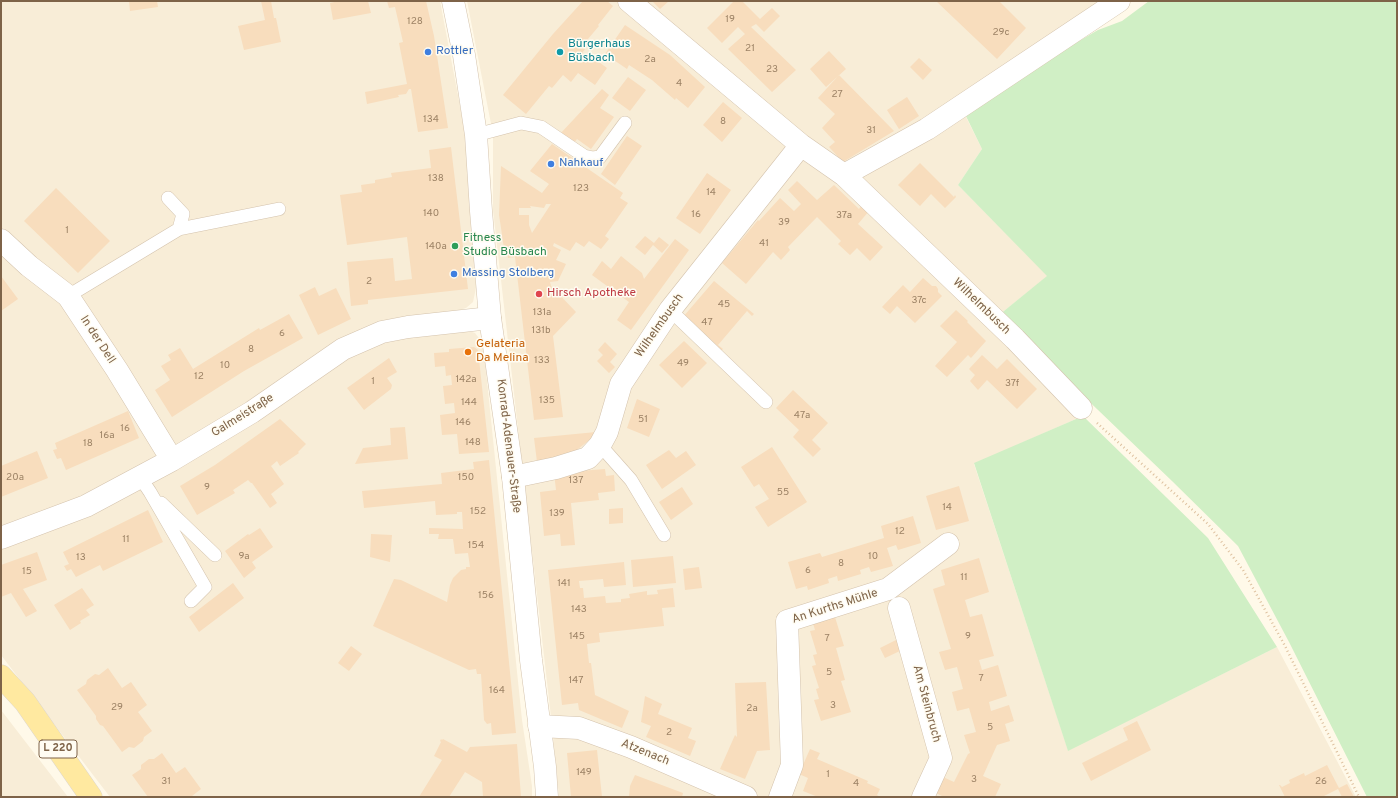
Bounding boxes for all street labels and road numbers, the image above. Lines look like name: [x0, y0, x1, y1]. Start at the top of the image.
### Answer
street label: Wilhelmbusch: [949, 276, 1013, 338]
street label: Wilhelmbusch: [633, 291, 687, 361]
street label: In der Dell: [76, 313, 118, 367]
street label: Konrad-Adenauer-Straße: [493, 378, 523, 514]
street label: Galmeistraße: [209, 391, 277, 441]
street label: An Kurths Mühle: [790, 586, 880, 628]
street label: Am Steinbruch: [909, 664, 943, 744]
street label: Atzenach: [619, 737, 671, 769]
road number: L 220: [39, 740, 77, 758]

